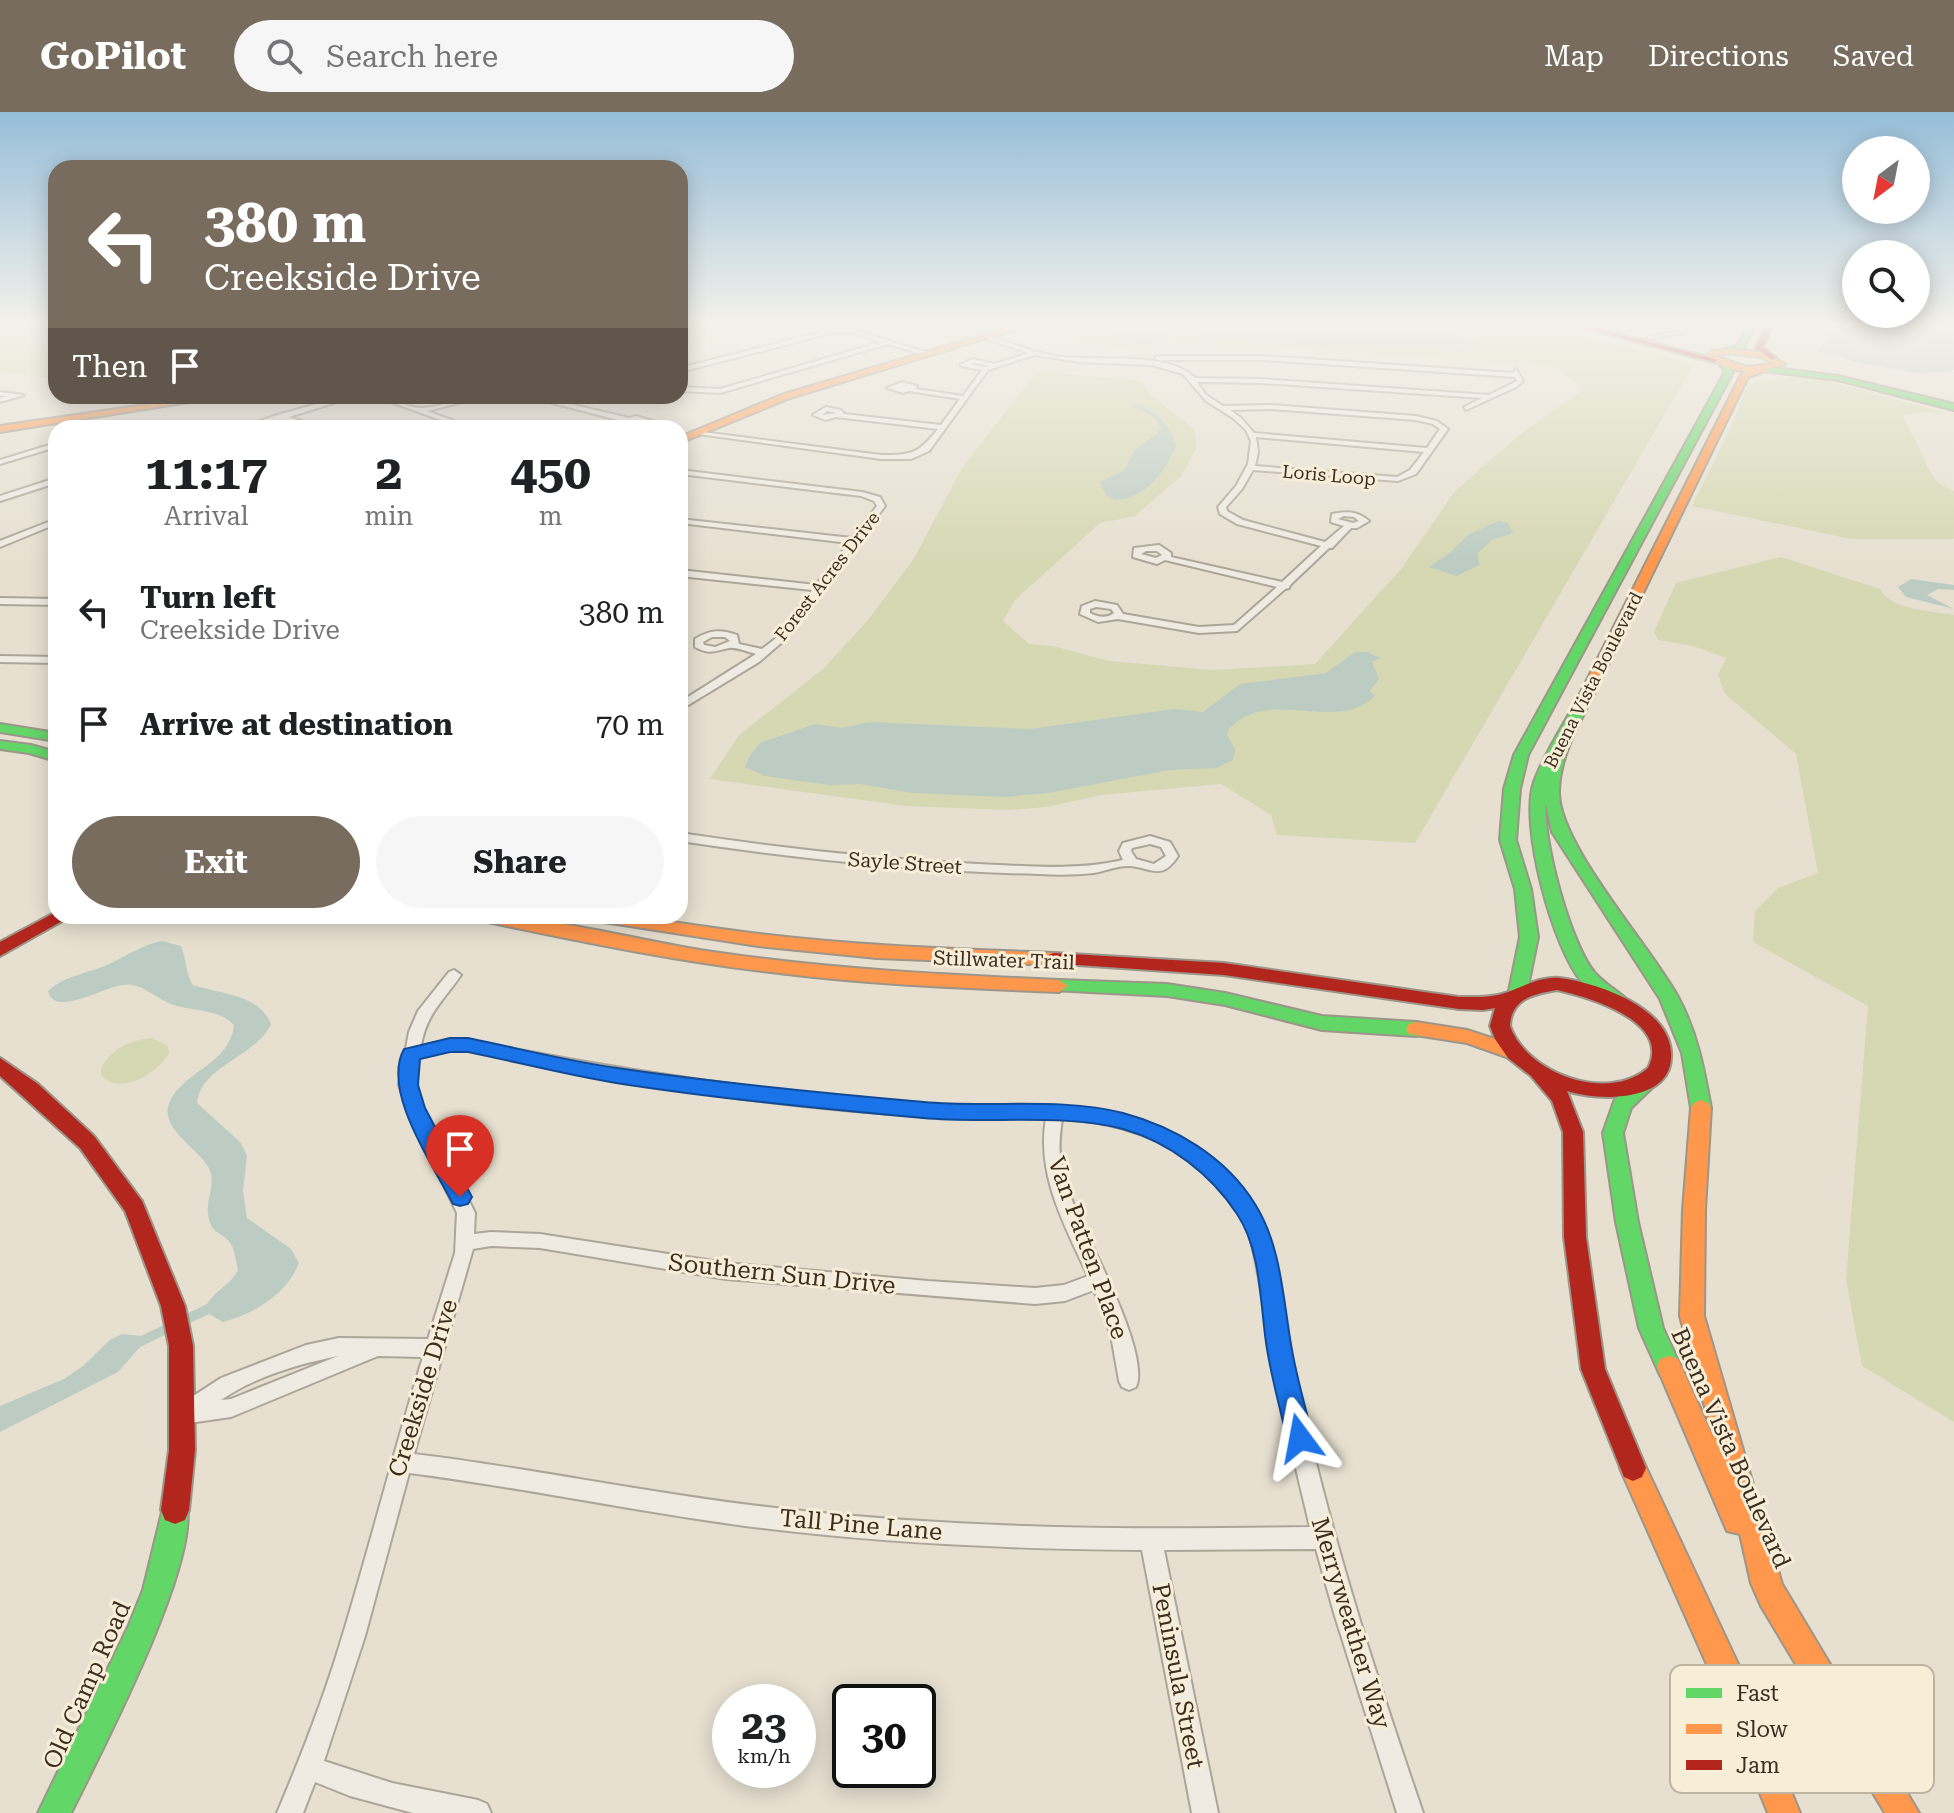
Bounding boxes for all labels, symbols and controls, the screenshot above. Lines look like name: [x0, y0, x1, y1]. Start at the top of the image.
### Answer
search box: [234, 20, 794, 92]
text: GoPilot: [40, 34, 186, 78]
icon: search: [262, 34, 306, 78]
text: Search here: [326, 39, 498, 74]
text: Map: [1544, 40, 1604, 73]
text: Directions: [1648, 40, 1789, 73]
text: Saved: [1833, 40, 1914, 73]
north arrow: [1842, 136, 1930, 224]
map controls: [1842, 136, 1930, 328]
text: 380 m: [204, 190, 366, 256]
icon: left: [72, 192, 176, 296]
button: search: [1842, 240, 1930, 328]
text: Creekside Drive: [204, 257, 481, 299]
icon: arrive: [163, 344, 207, 388]
text: Then: [72, 349, 147, 384]
text: 11:17: [145, 445, 268, 501]
text: 2: [375, 445, 402, 501]
text: 450: [510, 445, 591, 501]
street label: Loris Loop: [1281, 460, 1377, 490]
text: Arrival: [164, 501, 249, 531]
text: min: [365, 501, 413, 531]
text: m: [539, 501, 563, 531]
street label: Forest Acres Drive: [770, 507, 884, 645]
text: Turn left: [140, 580, 276, 615]
street label: Buena Vista Boulevard: [1539, 588, 1647, 772]
icon: left: [72, 590, 116, 634]
text: 380 m: [579, 595, 664, 630]
text: Creekside Drive: [140, 615, 340, 645]
icon: arrive: [72, 702, 116, 746]
text: Arrive at destination: [140, 707, 453, 742]
text: 70 m: [595, 707, 664, 742]
button: Exit: [72, 816, 360, 908]
button: Share: [376, 816, 664, 908]
street label: Sayle Street: [847, 847, 963, 879]
street label: Stillwater Trail: [933, 946, 1075, 974]
pin: [426, 1115, 494, 1197]
icon: arrive: [438, 1127, 482, 1171]
street label: Van Patten Place: [1042, 1153, 1134, 1343]
street label: Southern Sun Drive: [667, 1248, 897, 1300]
street label: Creekside Drive: [383, 1296, 463, 1480]
street label: Buena Vista Boulevard: [1665, 1324, 1797, 1572]
position arrow: [1258, 1396, 1342, 1480]
street label: Tall Pine Lane: [779, 1504, 943, 1546]
street label: Merryweather Way: [1306, 1514, 1397, 1733]
street label: Peninsula Street: [1146, 1581, 1210, 1771]
street label: Old Camp Road: [37, 1597, 137, 1773]
legend: [1670, 1665, 1934, 1793]
text: Fast: [1736, 1681, 1779, 1706]
speed limit sign: 30: [832, 1684, 936, 1788]
text: 23: [742, 1702, 786, 1749]
text: Slow: [1736, 1717, 1789, 1742]
text: km/h: [737, 1744, 791, 1768]
text: Jam: [1736, 1753, 1780, 1778]

